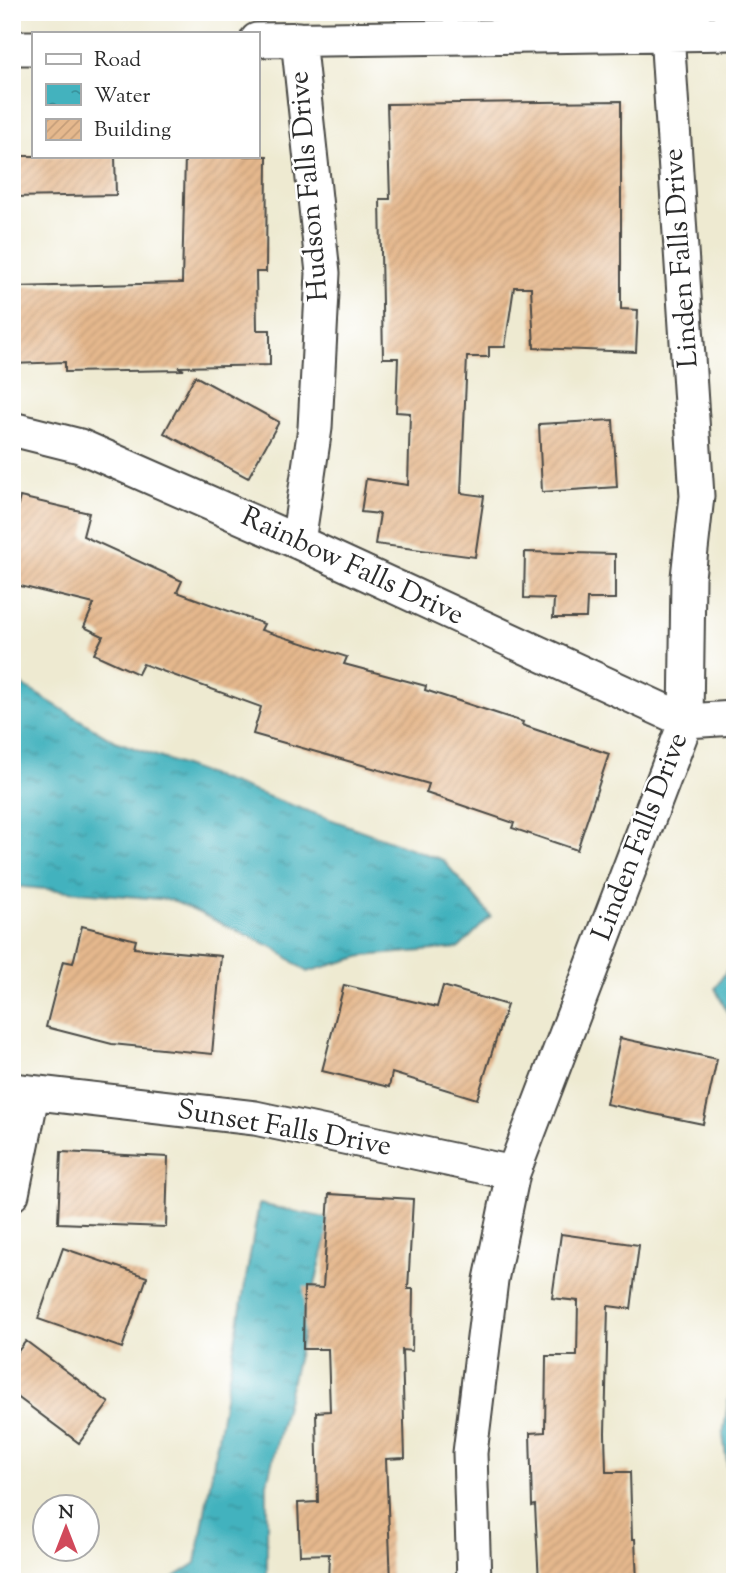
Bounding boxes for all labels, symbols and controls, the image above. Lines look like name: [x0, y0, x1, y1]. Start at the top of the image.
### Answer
legend: [32, 32, 259, 158]
text: Road: [94, 46, 141, 76]
street label: Hudson Falls Drive: [280, 69, 340, 303]
text: Water: [94, 82, 151, 112]
text: Building: [94, 116, 171, 146]
street label: Linden Falls Drive: [654, 147, 710, 369]
street label: Rainbow Falls Drive: [234, 498, 470, 636]
street label: Linden Falls Drive: [583, 727, 699, 947]
street label: Sunset Falls Drive: [174, 1090, 394, 1168]
north arrow: [32, 1492, 102, 1562]
text: N: [58, 1500, 74, 1527]

